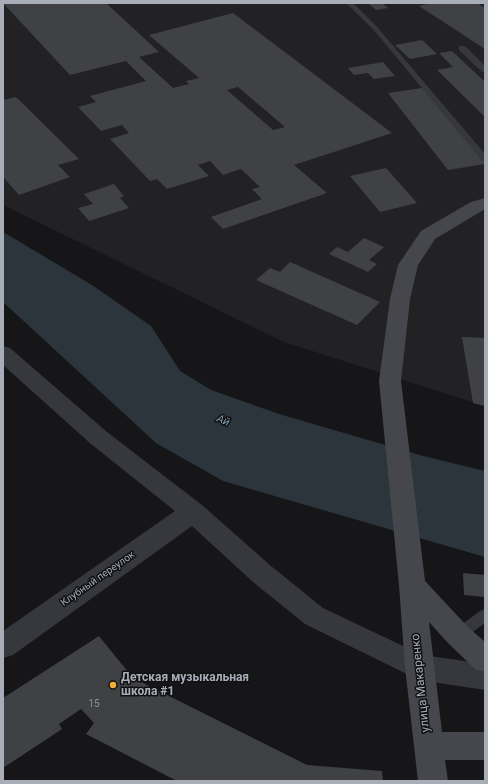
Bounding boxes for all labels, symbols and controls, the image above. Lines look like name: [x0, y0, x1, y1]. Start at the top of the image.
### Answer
water label: Ай: [214, 412, 232, 430]
street label: Клубный переулок: [59, 549, 137, 609]
street label: улица Макаренко: [409, 633, 433, 733]
place label: Детская музыкальная школа #1: [121, 671, 249, 699]
marker: Детская музыкальная школа #1: [108, 680, 118, 690]
house number: 15: [88, 698, 100, 710]

